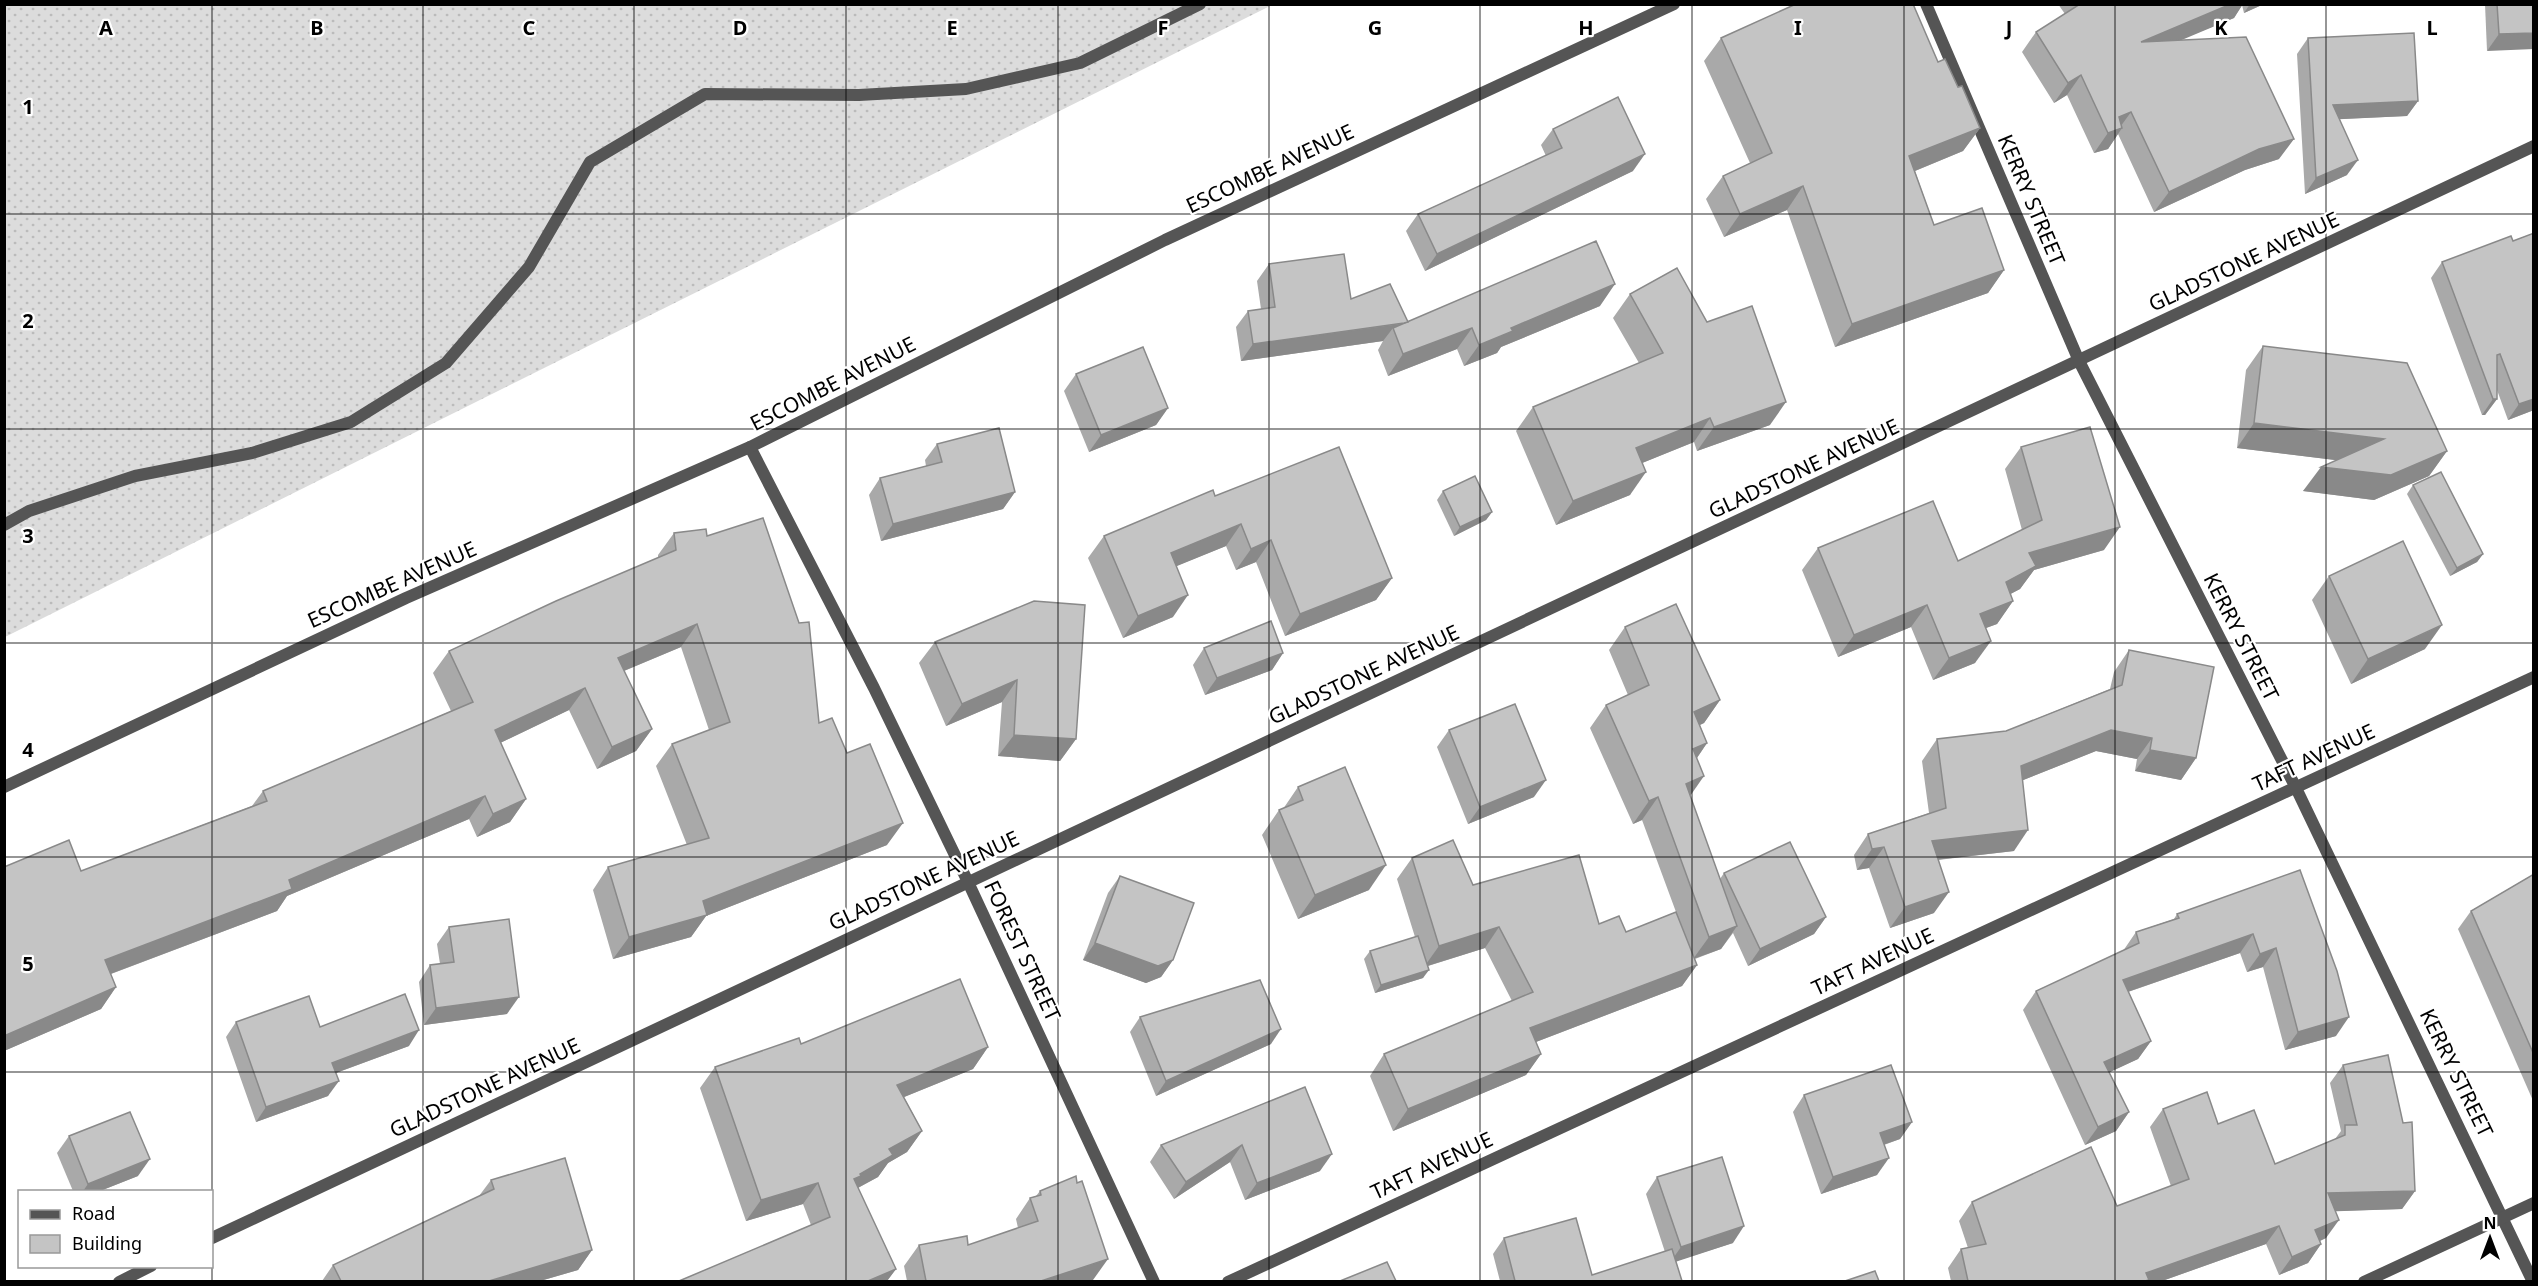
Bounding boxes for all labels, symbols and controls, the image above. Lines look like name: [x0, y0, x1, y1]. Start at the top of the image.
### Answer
text: A: [99, 14, 113, 41]
text: B: [310, 14, 324, 41]
text: C: [523, 14, 536, 41]
text: D: [733, 14, 747, 41]
text: E: [946, 14, 958, 41]
text: F: [1158, 14, 1168, 41]
text: G: [1368, 14, 1382, 41]
text: H: [1578, 14, 1594, 41]
text: I: [1794, 14, 1802, 41]
text: J: [2004, 14, 2012, 41]
text: K: [2214, 14, 2228, 41]
text: L: [2426, 14, 2438, 41]
text: 1: [22, 93, 34, 120]
street label: ESCOMBE AVENUE: [1181, 117, 1358, 219]
street label: KERRY STREET: [1992, 130, 2072, 270]
street label: GLADSTONE AVENUE: [2144, 205, 2343, 318]
text: 2: [22, 307, 34, 334]
street label: ESCOMBE AVENUE: [745, 329, 920, 437]
street label: GLADSTONE AVENUE: [1704, 412, 1903, 525]
text: 3: [22, 522, 34, 549]
street label: ESCOMBE AVENUE: [303, 534, 480, 634]
street label: KERRY STREET: [2198, 568, 2286, 705]
street label: GLADSTONE AVENUE: [1264, 618, 1463, 731]
street label: TAFT AVENUE: [2248, 717, 2379, 798]
text: 4: [22, 736, 34, 763]
street label: GLADSTONE AVENUE: [824, 824, 1023, 937]
street label: FOREST STREET: [978, 876, 1068, 1026]
street label: TAFT AVENUE: [1807, 921, 1938, 1002]
text: 5: [22, 950, 34, 977]
street label: KERRY STREET: [2414, 1004, 2500, 1142]
street label: GLADSTONE AVENUE: [385, 1031, 584, 1144]
street label: TAFT AVENUE: [1366, 1125, 1497, 1206]
legend: [18, 1190, 213, 1268]
text: Road: [72, 1201, 115, 1225]
north arrow: [2460, 1208, 2520, 1268]
text: N: [2483, 1212, 2497, 1234]
text: Building: [72, 1231, 142, 1255]

